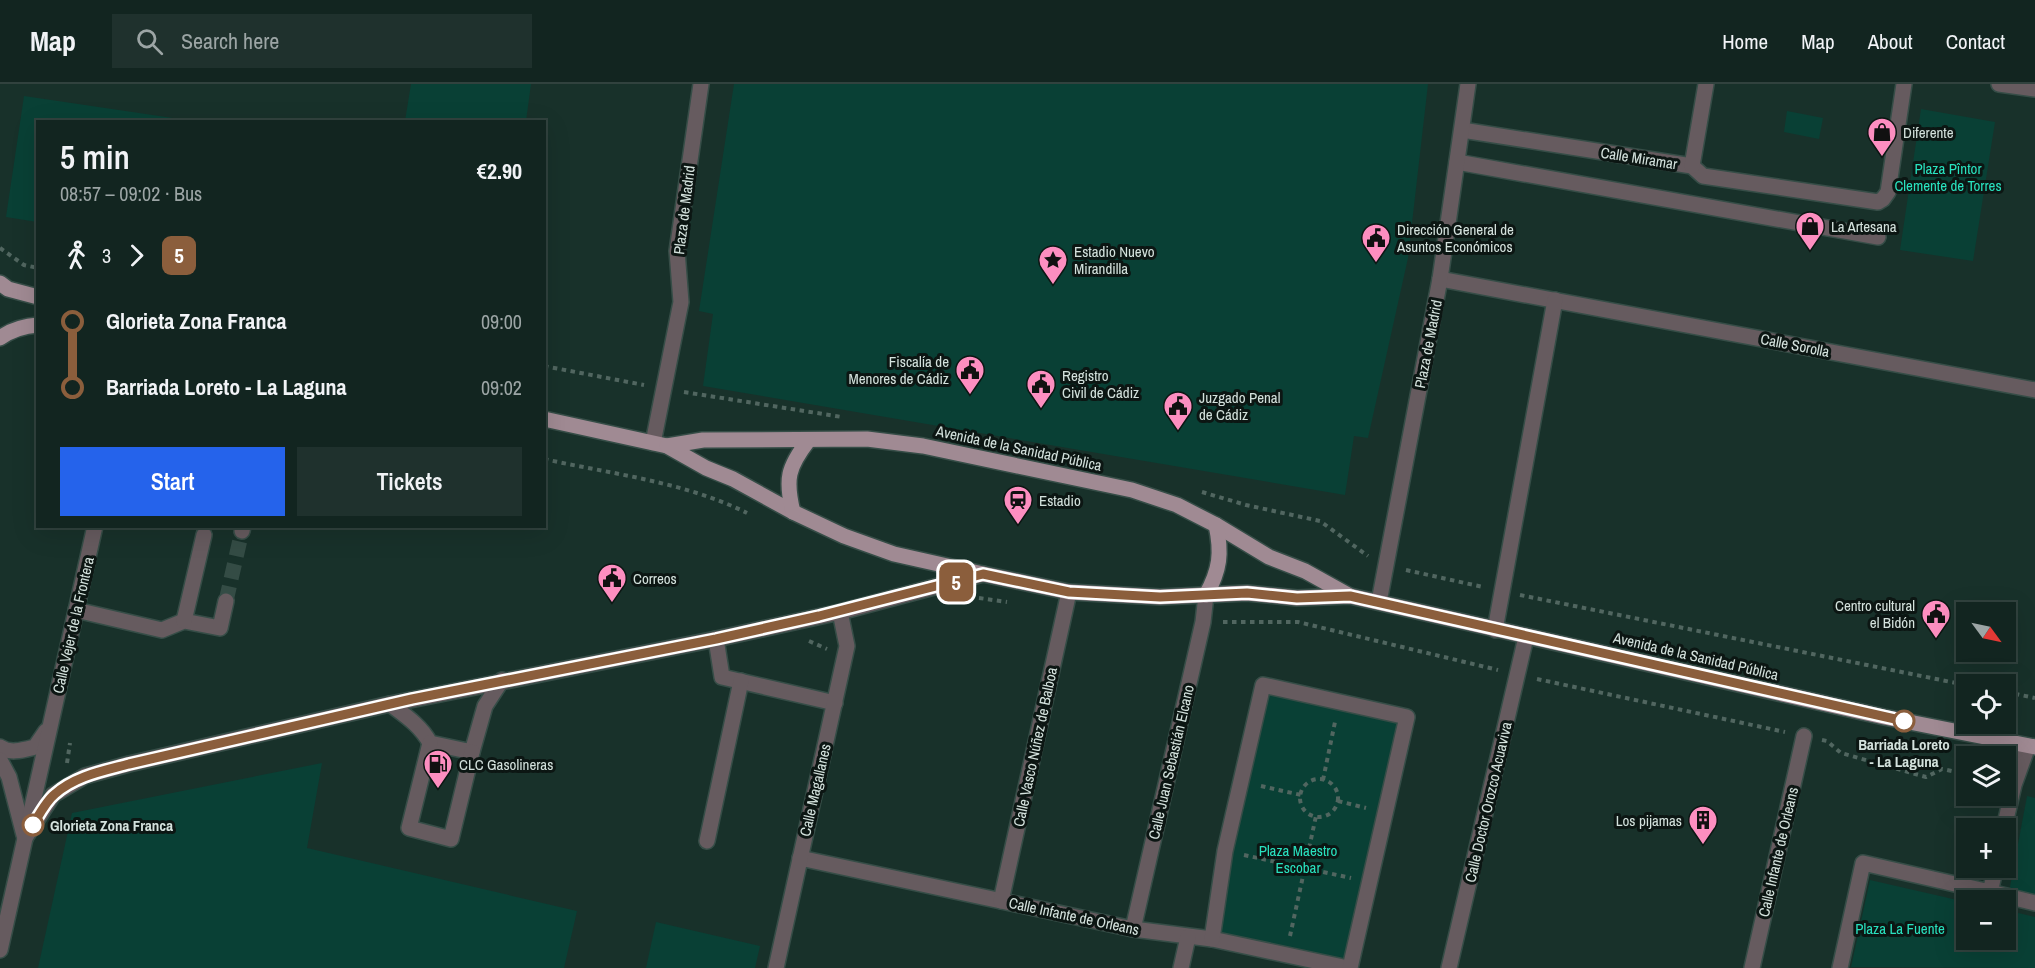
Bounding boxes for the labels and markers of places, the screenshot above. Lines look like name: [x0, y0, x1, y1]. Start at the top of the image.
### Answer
shop icon: Diferente: [1866, 116, 1898, 158]
place label: Diferente: [1903, 122, 1954, 143]
shop icon: La Artesana: [1794, 210, 1826, 252]
place label: La Artesana: [1831, 216, 1897, 237]
place label: Dirección General de Asuntos Económicos: [1396, 219, 1514, 257]
public building icon: Dirección General de Asuntos Económicos: [1360, 222, 1392, 264]
place label: Estadio Nuevo Mirandilla: [1074, 241, 1155, 279]
place icon: Estadio Nuevo Mirandilla: [1037, 244, 1069, 286]
place label: Fiscalía de Menores de Cádiz: [848, 351, 949, 389]
public building icon: Fiscalía de Menores de Cádiz: [954, 354, 986, 396]
place label: Registro Civil de Cádiz: [1062, 365, 1139, 403]
public building icon: Registro Civil de Cádiz: [1025, 368, 1057, 410]
place label: Juzgado Penal de Cádiz: [1199, 387, 1280, 425]
public building icon: Juzgado Penal de Cádiz: [1162, 390, 1194, 432]
station icon: Estadio: [1002, 484, 1034, 526]
place label: Estadio: [1039, 490, 1081, 511]
public building icon: Correos: [596, 562, 628, 604]
place label: Correos: [633, 568, 677, 589]
place label: Centro cultural el Bidón: [1835, 595, 1915, 633]
public building icon: Centro cultural el Bidón: [1920, 598, 1952, 640]
marker: Barriada Loreto - La Laguna: [1893, 710, 1915, 732]
place label: Barriada Loreto - La Laguna: [1858, 734, 1950, 772]
fuel station icon: CLC Gasolineras: [422, 748, 454, 790]
place label: CLC Gasolineras: [459, 754, 553, 775]
building icon: Los pijamas: [1687, 804, 1719, 846]
place label: Los pijamas: [1616, 810, 1682, 831]
marker: Glorieta Zona Franca: [22, 814, 44, 836]
place label: Glorieta Zona Franca: [50, 815, 173, 836]

